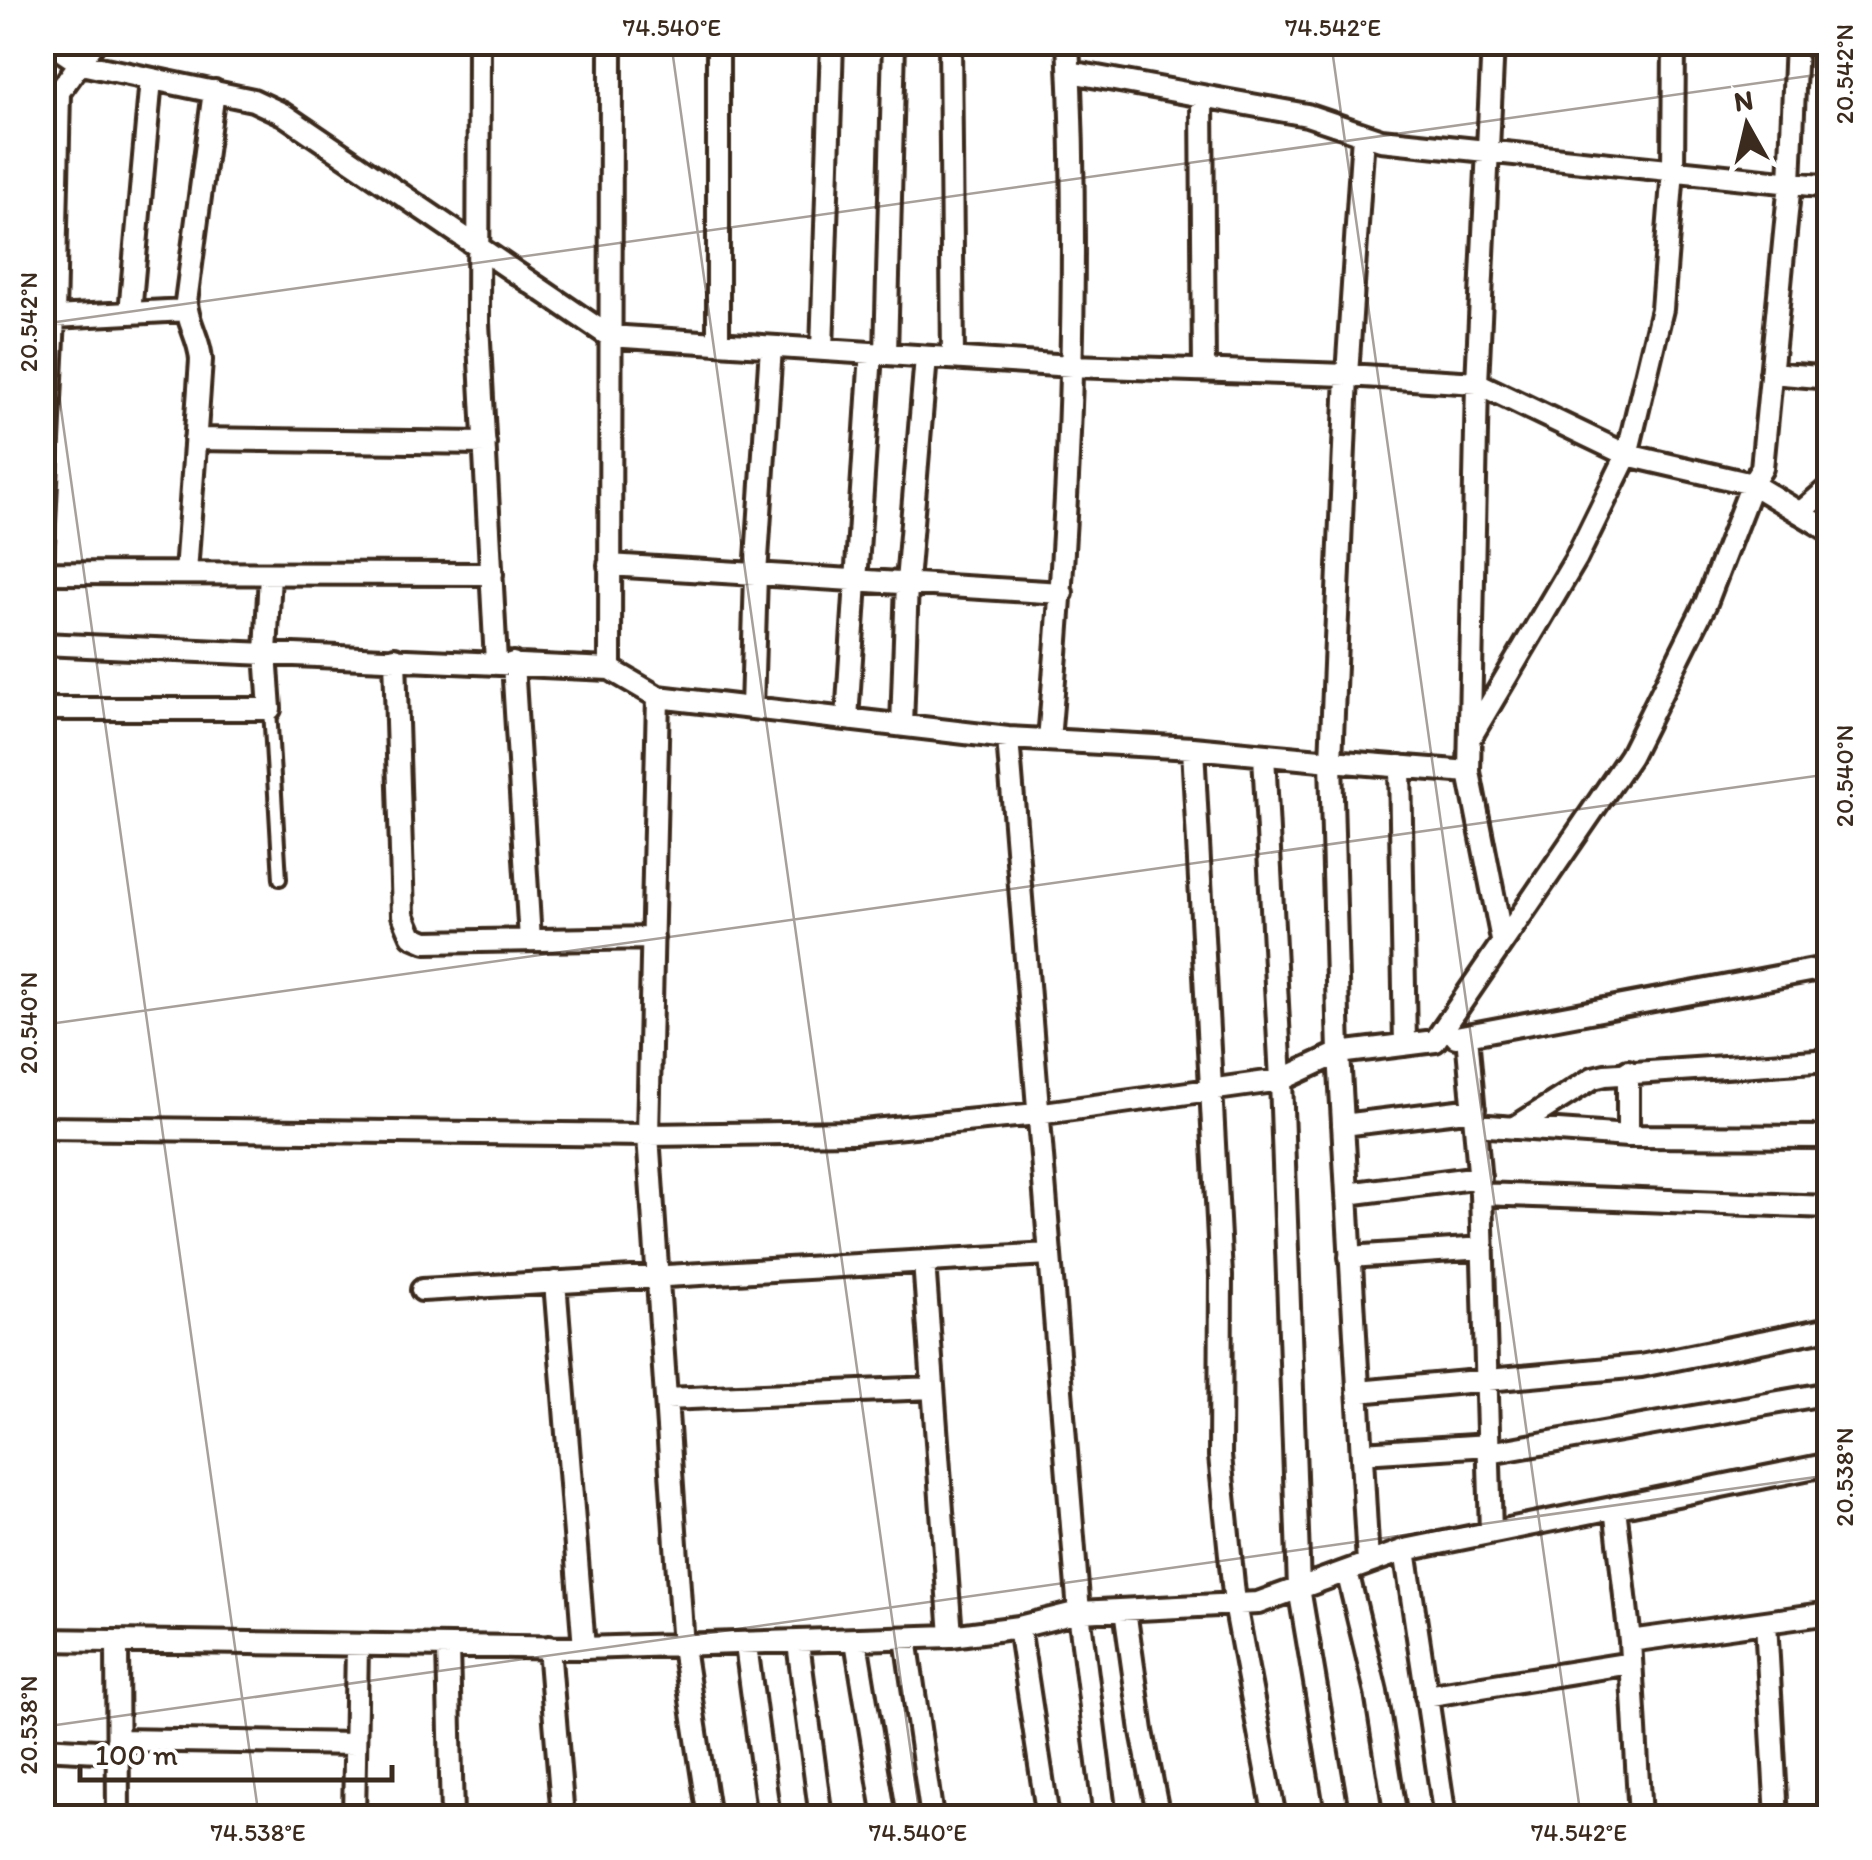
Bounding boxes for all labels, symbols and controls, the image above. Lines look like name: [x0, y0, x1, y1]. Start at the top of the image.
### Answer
text: 74.540°E: [623, 12, 721, 42]
text: 74.542°E: [1285, 12, 1381, 42]
text: 20.542°N: [1829, 24, 1859, 124]
north arrow: [1697, 75, 1797, 175]
text: N: [1732, 82, 1755, 118]
text: 20.542°N: [13, 272, 43, 372]
text: 20.540°N: [1829, 725, 1859, 827]
text: 20.540°N: [13, 972, 43, 1074]
text: 20.538°N: [1829, 1427, 1859, 1527]
text: 20.538°N: [13, 1675, 43, 1775]
scale bar: [80, 1720, 392, 1782]
text: 100 m: [95, 1736, 178, 1773]
text: 74.538°E: [210, 1817, 306, 1847]
text: 74.540°E: [869, 1817, 967, 1847]
text: 74.542°E: [1531, 1817, 1627, 1847]

